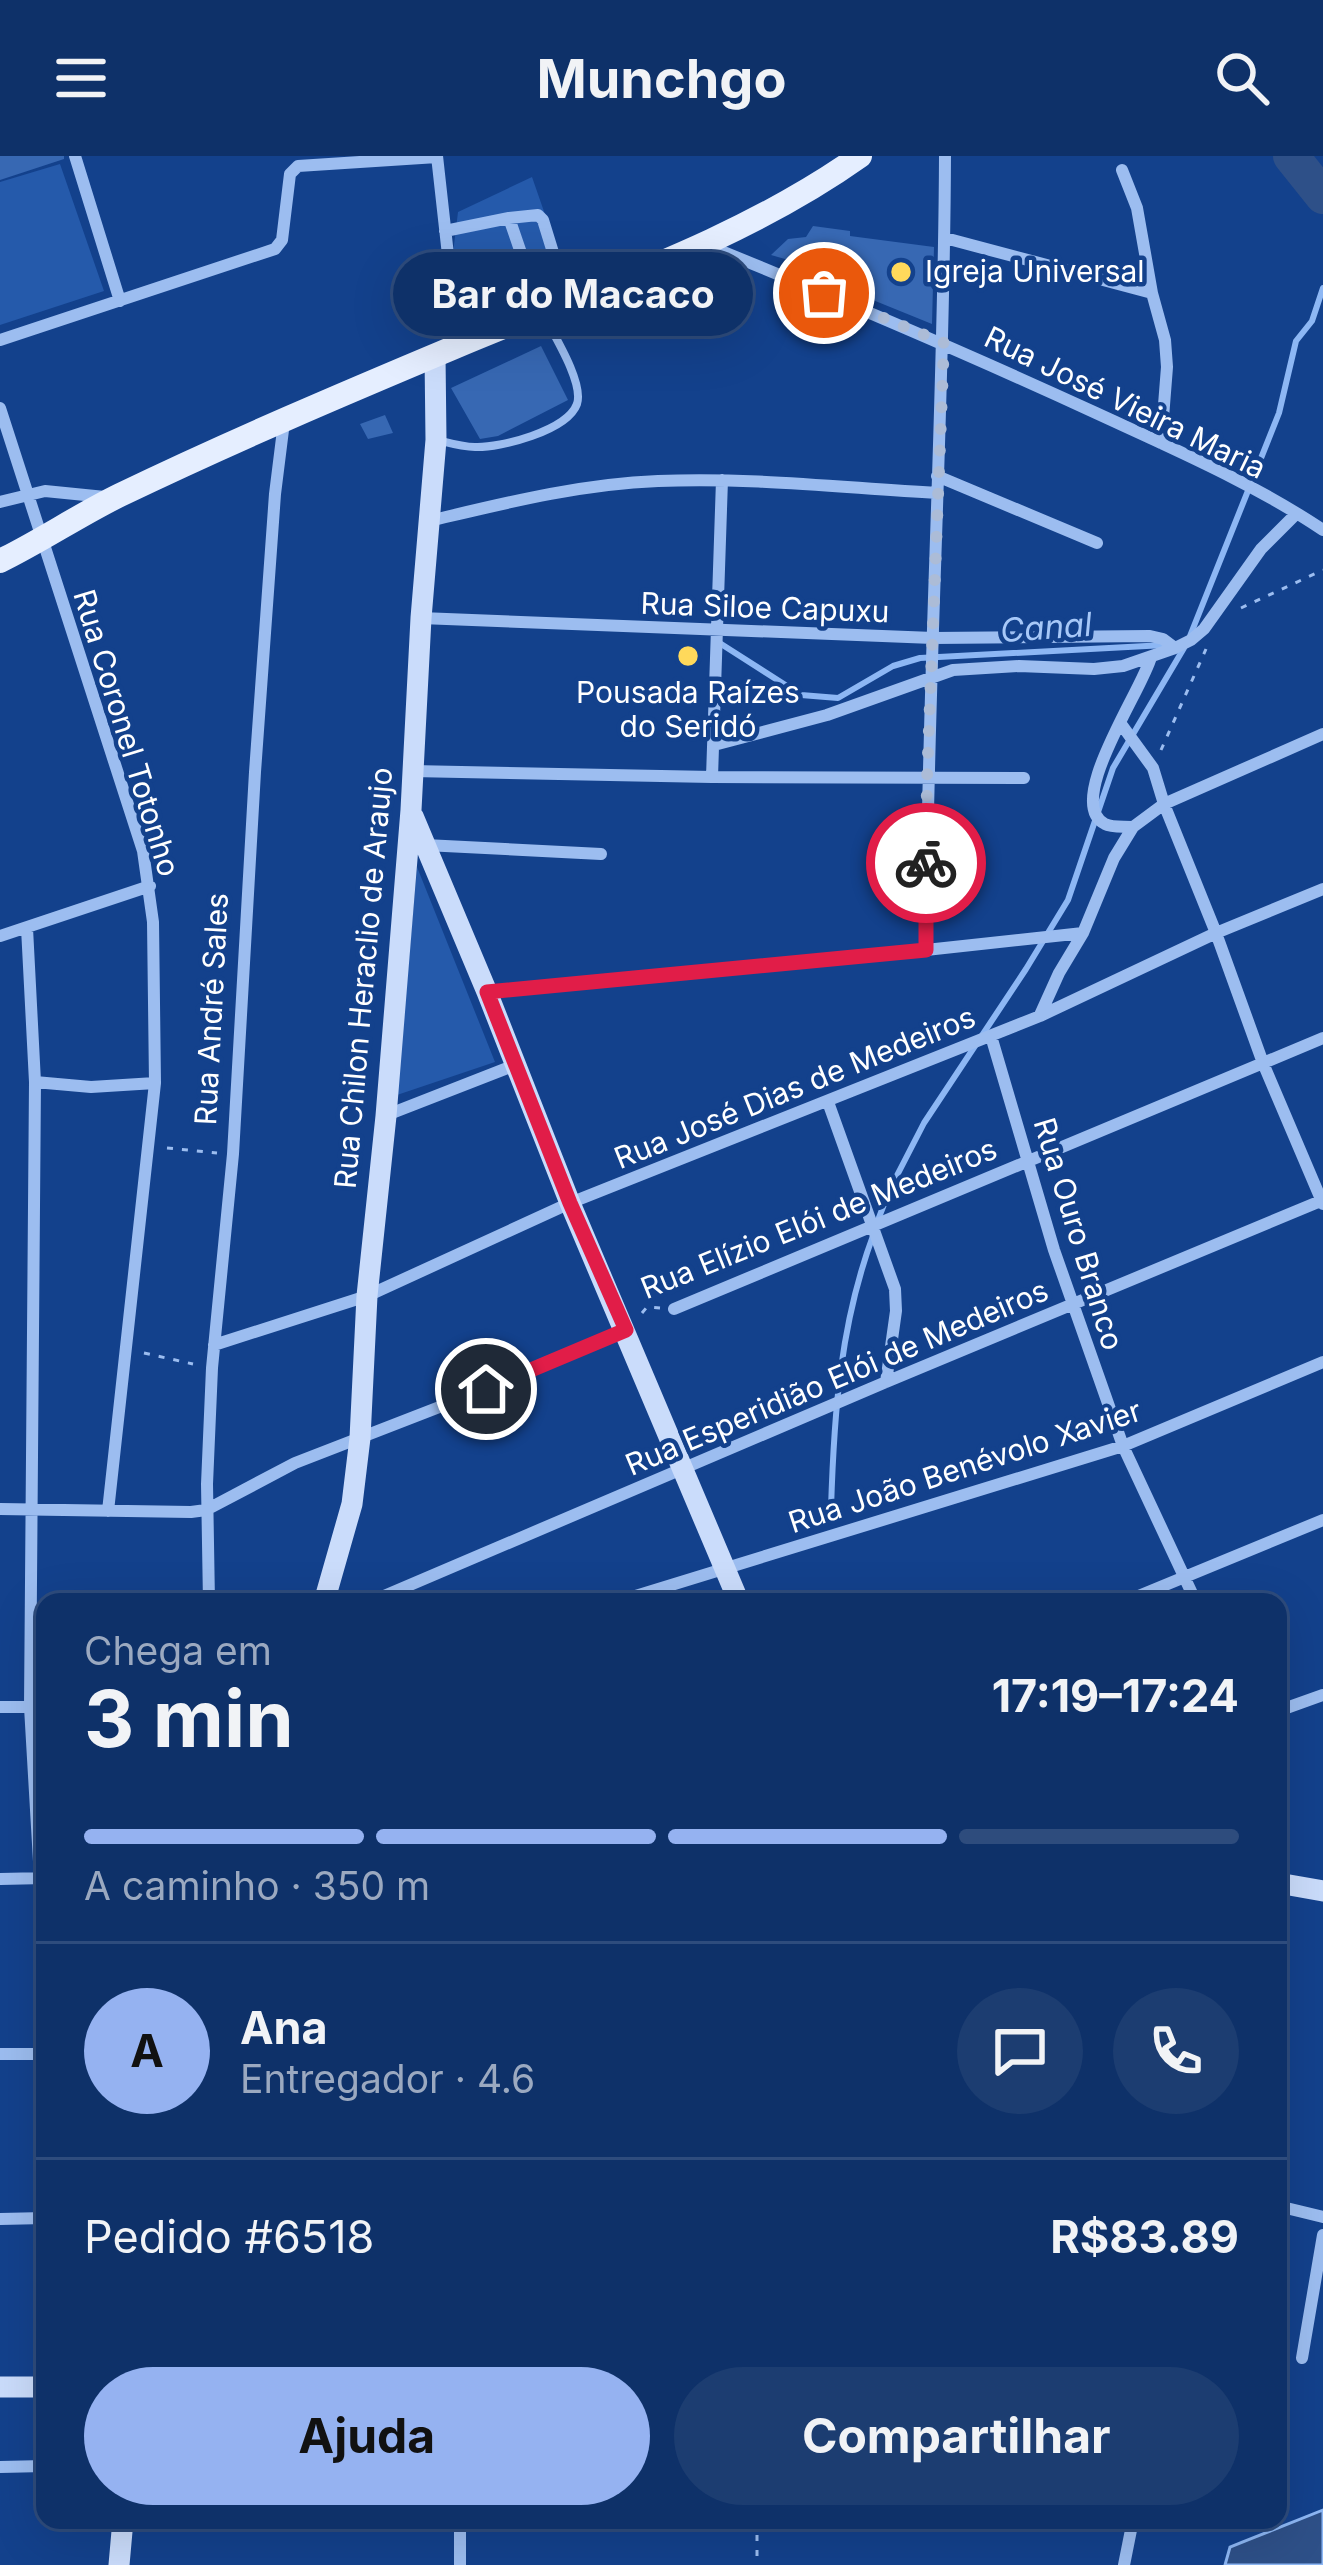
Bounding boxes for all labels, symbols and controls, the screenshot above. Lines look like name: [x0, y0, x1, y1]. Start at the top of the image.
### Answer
icon: menu: [48, 45, 114, 111]
icon: search: [1209, 45, 1275, 111]
text: Munchgo: [536, 46, 787, 111]
pin: [773, 242, 875, 344]
callout: Bar do Macaco: [392, 251, 752, 335]
place label: Igreja Universal: [925, 253, 1145, 289]
marker: Igreja Universal: [888, 259, 914, 285]
icon: bag: [791, 260, 857, 326]
text: Bar do Macaco: [431, 270, 715, 317]
street label: Rua José Vieira Maria: [979, 318, 1272, 486]
street label: Rua Coronel Totonho: [66, 585, 188, 880]
street label: Rua Siloe Capuxu: [640, 585, 890, 629]
water label: Canal: [999, 604, 1093, 650]
marker: Pousada Raízes do Seridó: [675, 643, 701, 669]
place label: Pousada Raízes do Seridó: [576, 674, 800, 744]
street label: Rua Chilon Heraclio de Araujo: [327, 766, 399, 1190]
courier: [866, 803, 986, 923]
icon: bike: [893, 830, 959, 896]
street label: Rua André Sales: [187, 892, 235, 1126]
street label: Rua José Dias de Medeiros: [609, 998, 980, 1176]
street label: Rua Ouro Branco: [1027, 1113, 1131, 1354]
street label: Rua Elízio Elói de Medeiros: [635, 1130, 1002, 1306]
street label: Rua Esperidião Elói de Medeiros: [620, 1271, 1053, 1483]
pin: [435, 1338, 537, 1440]
icon: home: [453, 1356, 519, 1422]
street label: Rua João Benévolo Xavier: [784, 1392, 1146, 1540]
text: Chega em: [84, 1627, 272, 1674]
text: 17:19–17:24: [992, 1668, 1239, 1723]
text: 3 min: [84, 1671, 294, 1766]
text: A caminho · 350 m: [84, 1862, 430, 1909]
button: chat: [957, 1988, 1083, 2114]
button: phone: [1113, 1988, 1239, 2114]
text: Ana: [240, 2000, 328, 2055]
text: A: [130, 2023, 164, 2078]
text: Entregador · 4.6: [240, 2055, 535, 2102]
text: Pedido #6518: [84, 2209, 374, 2264]
text: R$83.89: [1050, 2209, 1239, 2264]
button: Ajuda: [84, 2367, 650, 2505]
button: Compartilhar: [674, 2367, 1239, 2505]

